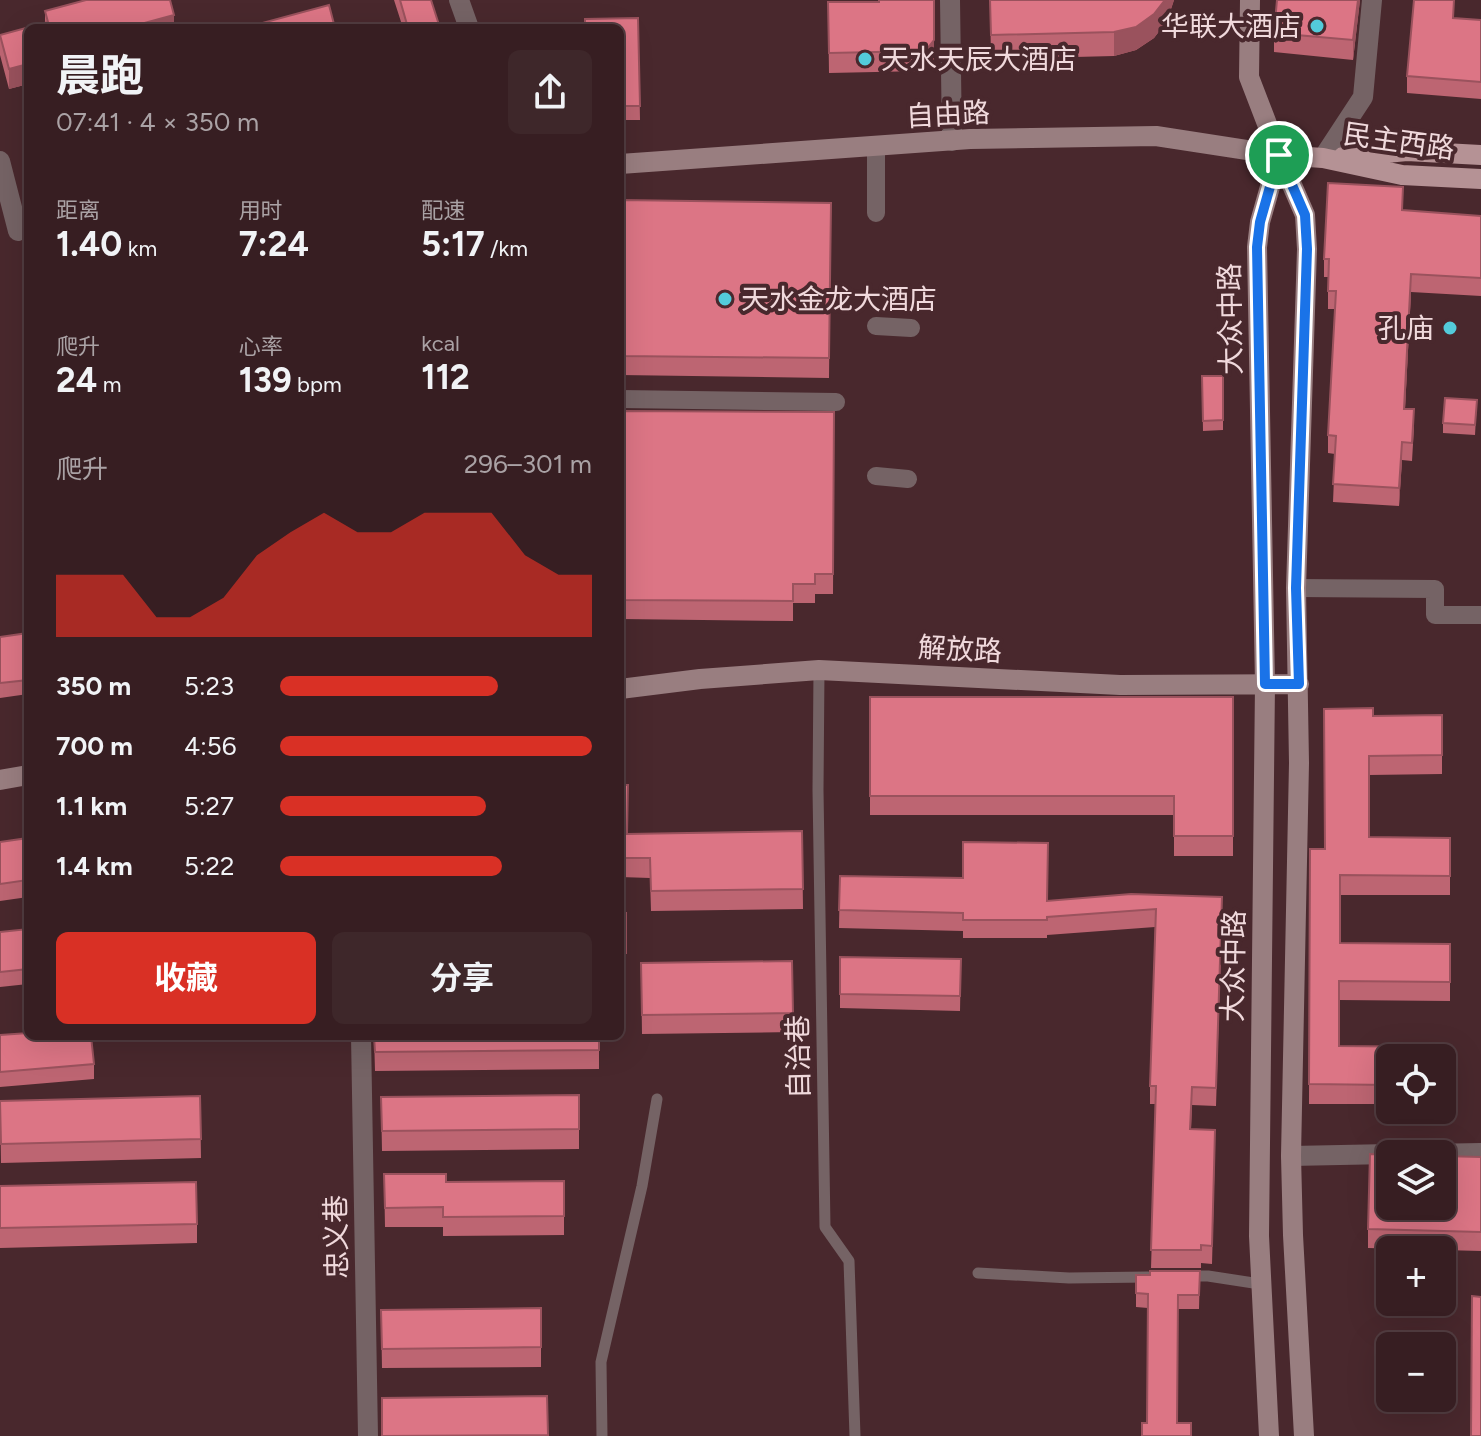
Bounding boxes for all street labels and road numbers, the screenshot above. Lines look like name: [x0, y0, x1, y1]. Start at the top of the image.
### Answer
street label: 自由路: [905, 95, 991, 133]
street label: 民主西路: [1341, 116, 1457, 166]
street label: 大众中路: [1212, 263, 1248, 375]
street label: 解放路: [917, 630, 1003, 668]
street label: 大众中路: [1215, 910, 1251, 1022]
street label: 自治巷: [780, 1015, 816, 1099]
street label: 忠义巷: [318, 1195, 354, 1279]

